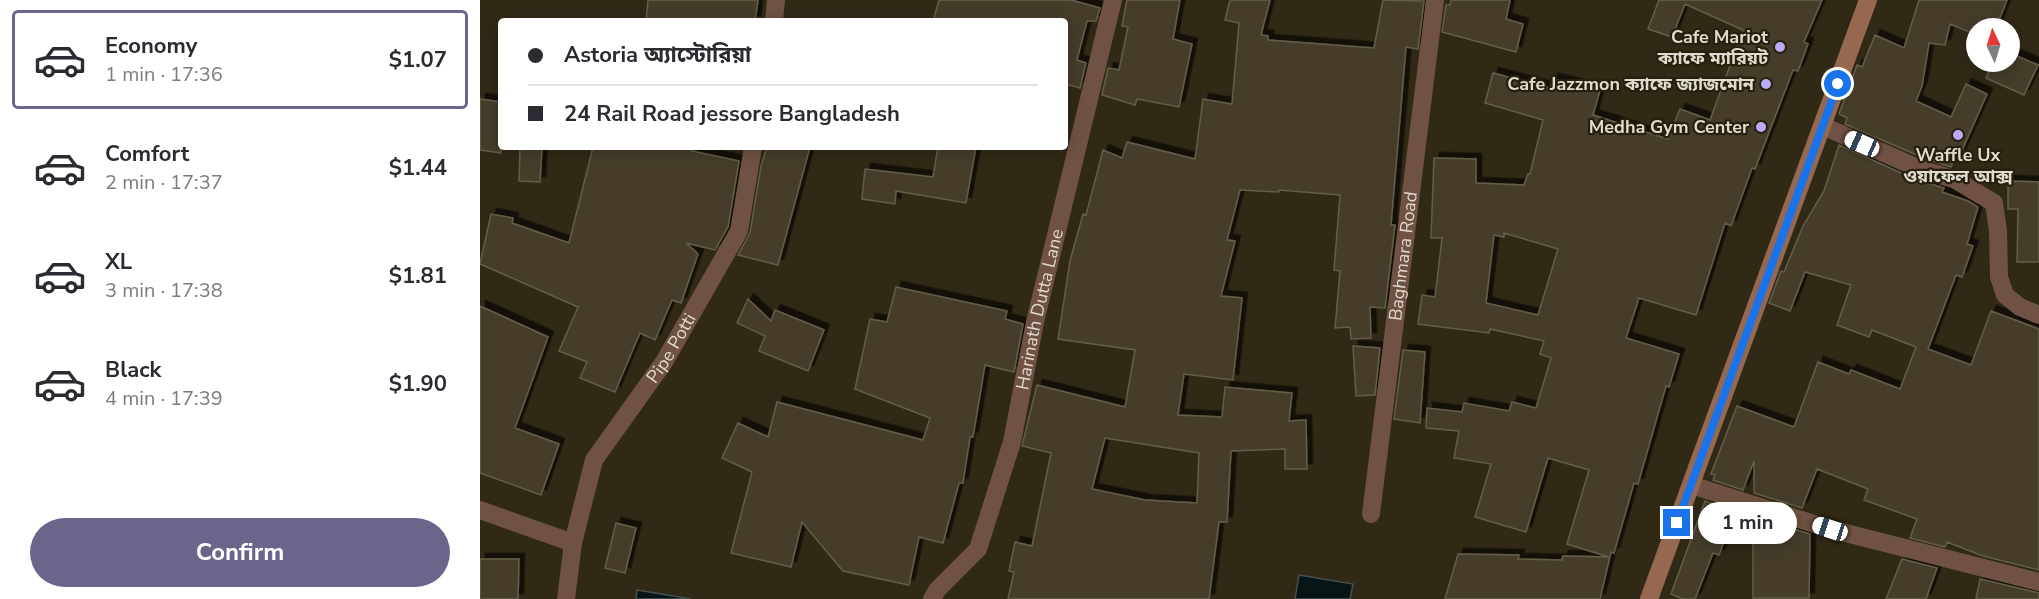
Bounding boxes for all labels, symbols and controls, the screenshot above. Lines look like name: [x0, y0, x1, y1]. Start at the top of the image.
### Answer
north arrow: [1966, 18, 2020, 72]
map controls: [1966, 18, 2020, 72]
place label: Cafe Mariot ক্যাফে ম্যারিয়ট: [1657, 25, 1769, 70]
text: Economy: [105, 31, 197, 61]
icon: car: [33, 33, 87, 87]
text: Astoria অ্যাস্টোরিয়া: [564, 40, 751, 70]
marker: Cafe Mariot ক্যাফে ম্যারিয়ট: [1773, 40, 1787, 54]
text: $1.07: [389, 45, 447, 75]
text: 1 min · 17:36: [105, 61, 223, 88]
route start: [1824, 70, 1851, 97]
place label: Cafe Jazzmon ক্যাফে জ্যাজমোন: [1507, 72, 1755, 96]
marker: Cafe Jazzmon ক্যাফে জ্যাজমোন: [1759, 77, 1773, 91]
text: 24 Rail Road jessore Bangladesh: [564, 99, 900, 129]
place label: Medha Gym Center: [1589, 115, 1749, 139]
marker: Medha Gym Center: [1754, 120, 1768, 134]
car: [1842, 128, 1882, 160]
marker: Waffle Ux ওয়াফেল আক্স: [1951, 128, 1965, 142]
text: Comfort: [105, 139, 189, 169]
icon: car: [33, 141, 87, 195]
place label: Waffle Ux ওয়াফেল আক্স: [1903, 143, 2014, 188]
text: $1.44: [389, 153, 447, 183]
text: 2 min · 17:37: [105, 169, 223, 196]
street label: Baghmara Road: [1383, 190, 1423, 322]
street label: Harinath Dutta Lane: [1010, 227, 1069, 392]
text: XL: [105, 247, 132, 277]
icon: car: [33, 249, 87, 303]
text: $1.81: [389, 261, 447, 291]
text: 3 min · 17:38: [105, 277, 223, 304]
street label: Pipe Potti: [641, 309, 701, 388]
text: Black: [105, 355, 161, 385]
icon: car: [33, 357, 87, 411]
text: $1.90: [389, 369, 447, 399]
text: 4 min · 17:39: [105, 385, 223, 412]
callout: 1 min: [1698, 502, 1797, 544]
route end: [1663, 509, 1690, 536]
text: 1 min: [1722, 509, 1773, 536]
car: [1810, 515, 1850, 543]
button: Confirm: [30, 518, 450, 587]

